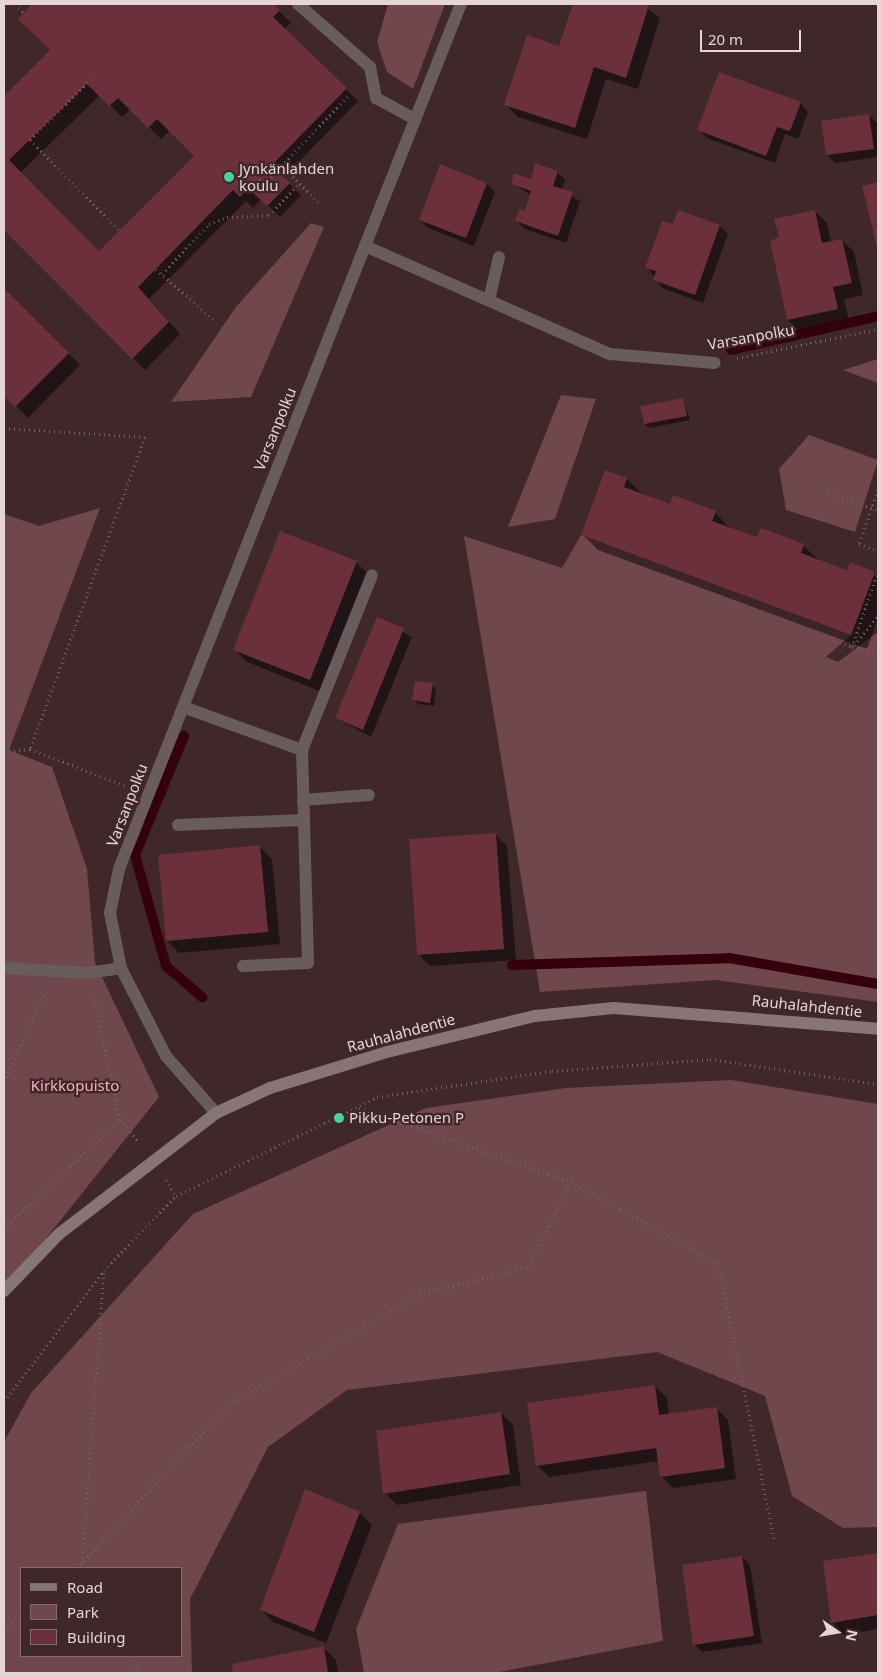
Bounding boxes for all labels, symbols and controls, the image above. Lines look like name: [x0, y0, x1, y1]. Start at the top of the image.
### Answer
scale bar: [702, 20, 803, 52]
text: 20 m: [708, 29, 743, 49]
place label: Jynkänlahden koulu: [239, 159, 334, 194]
marker: Jynkänlahden koulu: [223, 171, 235, 183]
street label: Varsanpolku: [706, 321, 796, 353]
street label: Varsanpolku: [250, 385, 300, 473]
street label: Varsanpolku: [103, 761, 151, 849]
street label: Rauhalahdentie: [751, 991, 863, 1021]
street label: Rauhalahdentie: [345, 1010, 457, 1056]
park label: Kirkkopuisto: [31, 1077, 119, 1095]
place label: Pikku-Petonen P: [349, 1109, 464, 1127]
marker: Pikku-Petonen P: [333, 1112, 345, 1124]
legend: [20, 1567, 182, 1657]
text: Road: [67, 1577, 103, 1597]
text: Park: [67, 1602, 99, 1622]
north arrow: [812, 1607, 862, 1657]
text: Building: [67, 1627, 125, 1647]
text: N: [842, 1628, 863, 1643]

